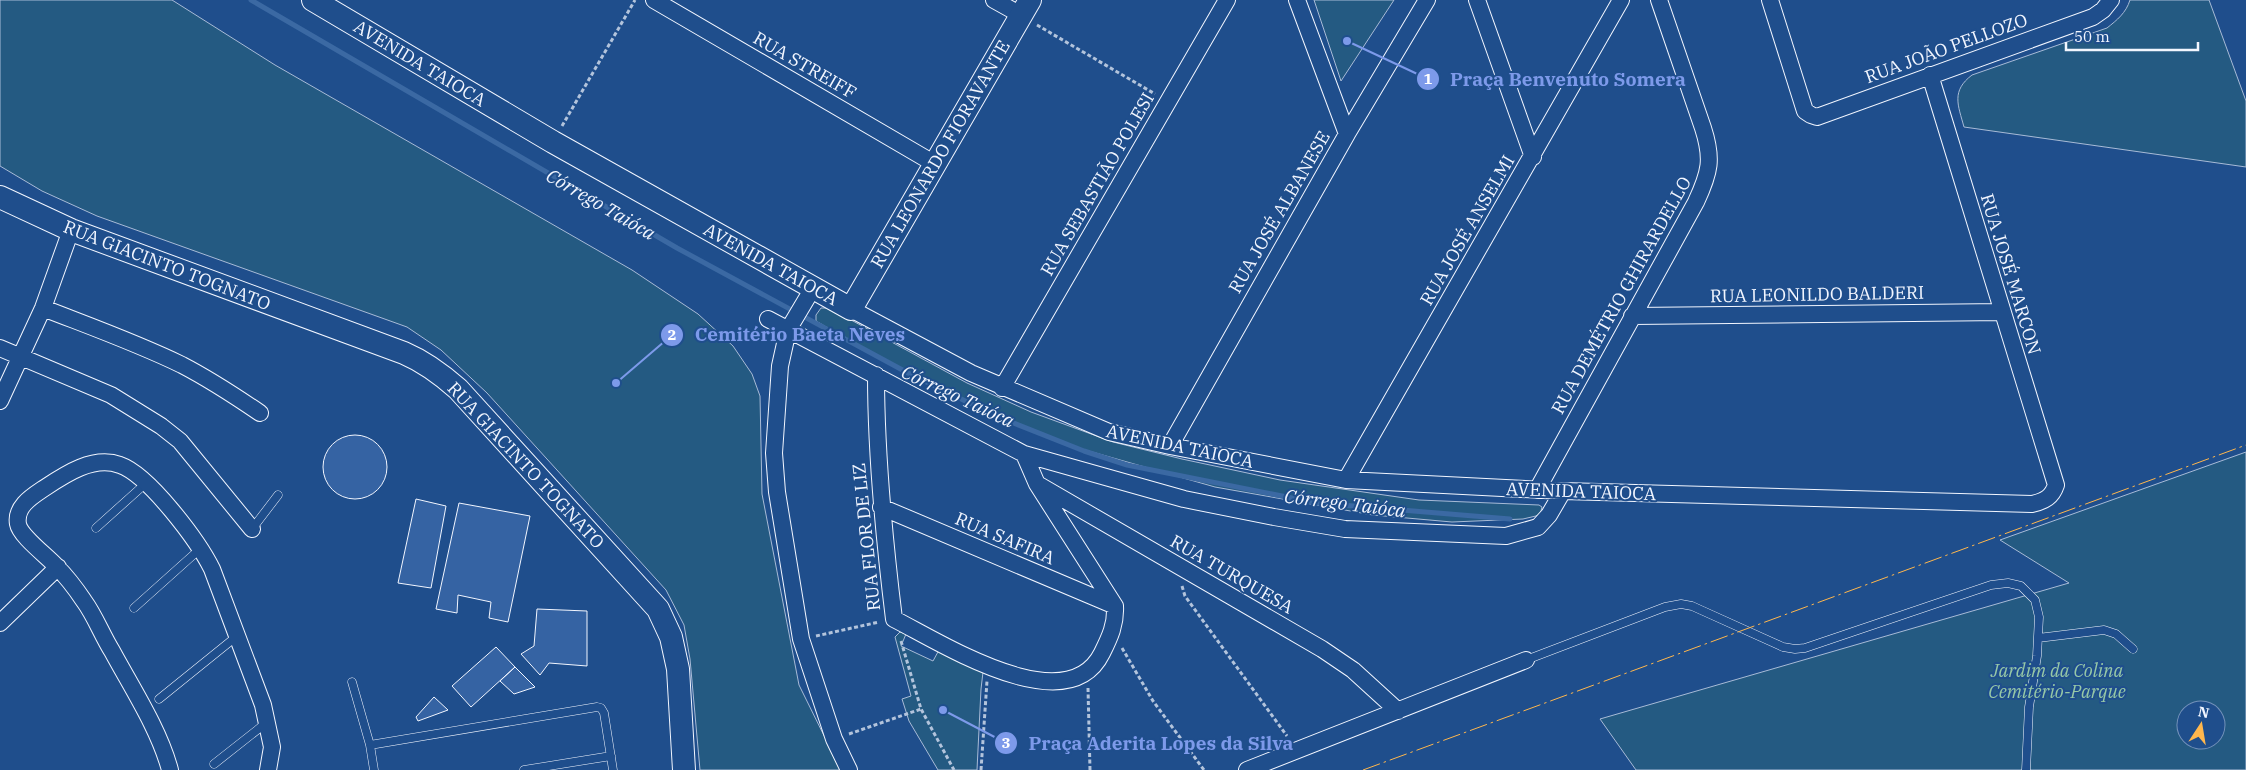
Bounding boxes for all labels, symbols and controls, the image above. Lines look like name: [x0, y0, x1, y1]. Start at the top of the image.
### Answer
street label: RUA JOÃO PELLOZO: [1862, 8, 2030, 88]
street label: AVENIDA TAIOCA: [350, 14, 491, 112]
scale bar: [2066, 20, 2198, 52]
street label: RUA STREIFF: [749, 26, 861, 104]
text: 50 m: [2074, 27, 2110, 46]
street label: RUA LEONARDO FIORAVANTE: [865, 36, 1015, 272]
callout: Praça Benvenuto Somera: [1415, 62, 1696, 96]
text: Praça Benvenuto Somera: [1450, 67, 1686, 91]
text: 1: [1423, 69, 1433, 88]
street label: RUA SEBASTIÃO POLESI: [1035, 88, 1159, 280]
street label: RUA JOSÉ ALBANESE: [1223, 127, 1335, 297]
street label: RUA JOSÉ ANSELMI: [1415, 151, 1519, 309]
water label: Córrego Taióca: [542, 163, 661, 245]
street label: RUA DEMÉTRIO GHIRARDELLO: [1546, 172, 1696, 418]
street label: RUA JOSÉ MARCON: [1976, 191, 2046, 357]
street label: RUA GIACINTO TOGNATO: [60, 215, 274, 315]
street label: AVENIDA TAIOCA: [700, 218, 843, 311]
street label: RUA LEONILDO BALDERI: [1710, 281, 1924, 307]
callout: Cemitério Baeta Neves: [660, 318, 915, 352]
text: Cemitério Baeta Neves: [695, 322, 905, 346]
text: 2: [667, 325, 677, 344]
water label: Córrego Taióca: [898, 359, 1019, 433]
street label: RUA GIACINTO TOGNATO: [443, 377, 609, 553]
street label: AVENIDA TAIOCA: [1104, 419, 1256, 473]
street label: RUA FLOR DE LIZ: [847, 462, 885, 612]
street label: AVENIDA TAIOCA: [1506, 477, 1657, 505]
water label: Córrego Taióca: [1283, 484, 1408, 522]
street label: RUA SAFIRA: [952, 507, 1059, 570]
street label: RUA TURQUESA: [1166, 529, 1298, 619]
park label: Jardim da Colina Cemitério-Parque: [1988, 659, 2126, 703]
north arrow: [2176, 700, 2226, 750]
text: N: [2196, 702, 2211, 722]
callout: Praça Aderita Lopes da Silva: [994, 726, 1304, 760]
text: Praça Aderita Lopes da Silva: [1029, 731, 1294, 755]
text: 3: [1001, 733, 1011, 752]

